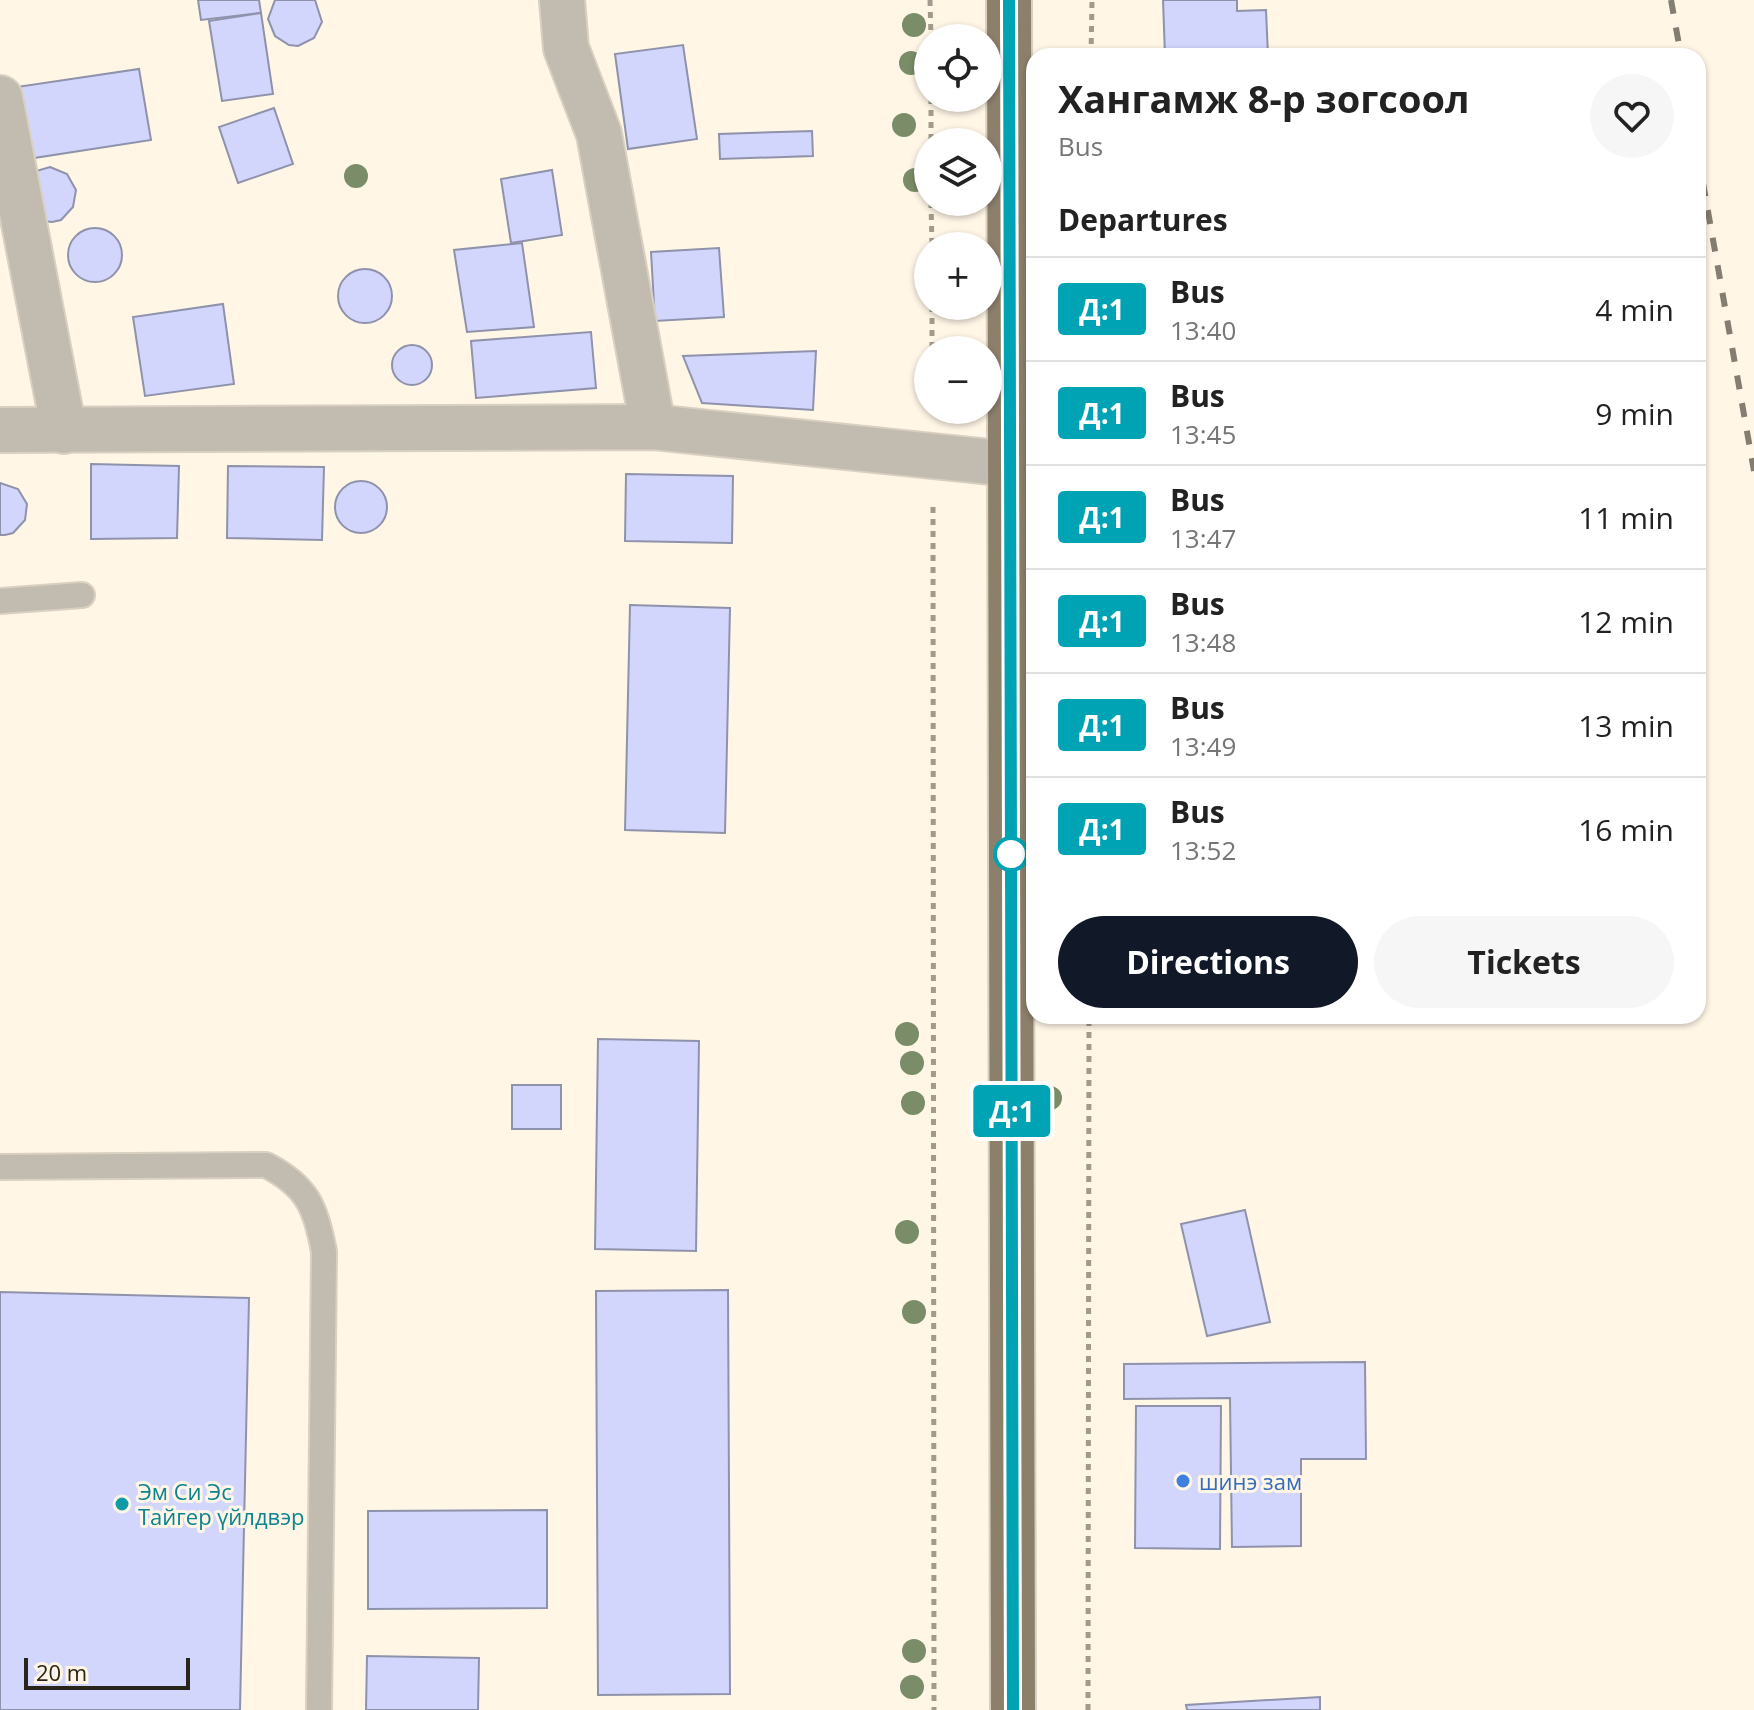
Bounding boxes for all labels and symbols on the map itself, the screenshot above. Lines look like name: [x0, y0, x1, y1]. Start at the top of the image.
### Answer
unlabelled marker: [994, 837, 1028, 871]
line badge: Д:1: [966, 1085, 1058, 1137]
place label: шинэ зам: [1199, 1466, 1302, 1496]
marker: шинэ зам: [1174, 1472, 1192, 1490]
place label: Эм Си Эс Тайгер үйлдвэр: [138, 1476, 305, 1531]
marker: Эм Си Эс Тайгер үйлдвэр: [113, 1495, 131, 1513]
scale bar: [24, 1654, 190, 1690]

